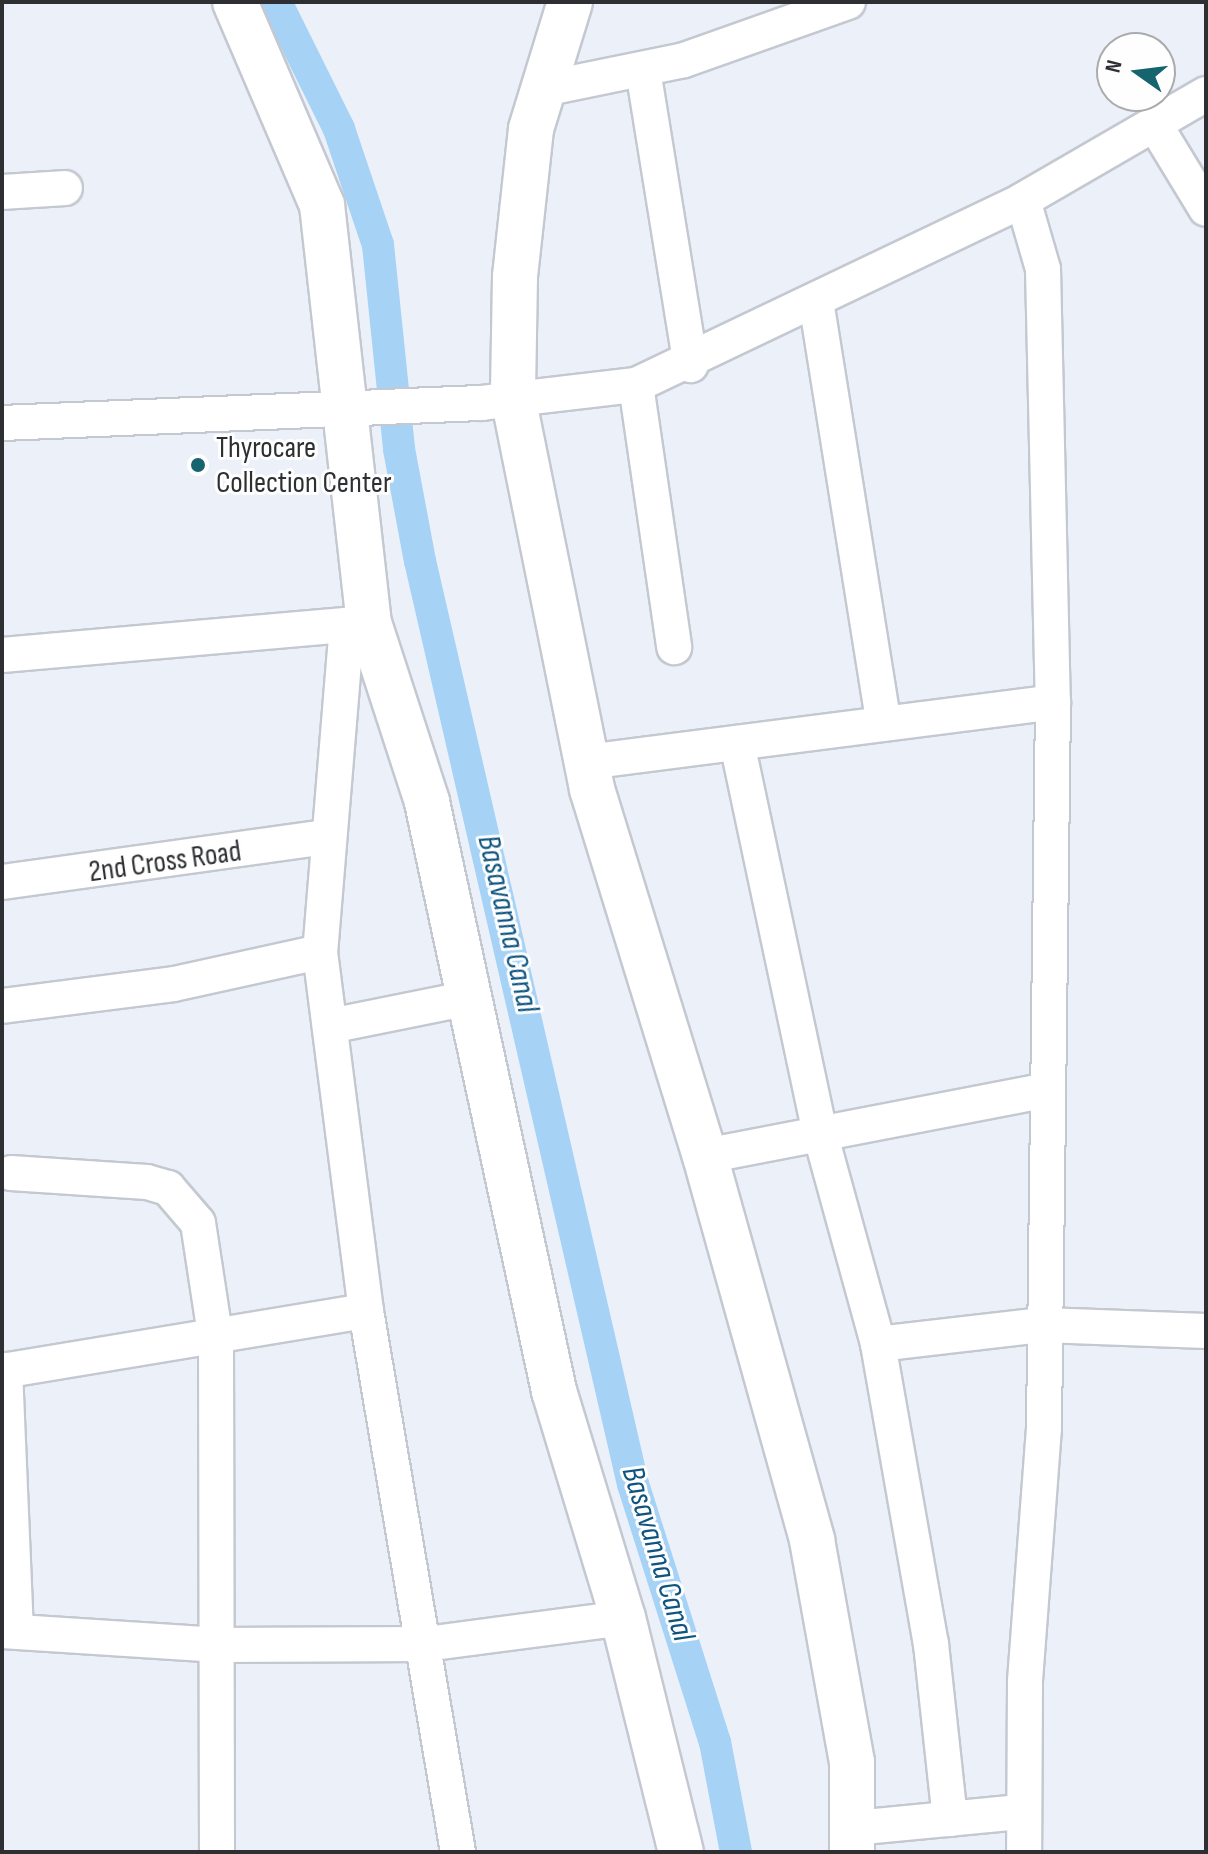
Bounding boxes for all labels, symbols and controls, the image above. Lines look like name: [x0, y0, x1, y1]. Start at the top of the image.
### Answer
north arrow: [1096, 32, 1176, 112]
text: N: [1100, 58, 1129, 76]
place label: Thyrocare Collection Center: [216, 430, 392, 500]
marker: Thyrocare Collection Center: [187, 454, 209, 476]
water label: Basavanna Canal: [468, 832, 546, 1016]
street label: 2nd Cross Road: [87, 833, 243, 891]
water label: Basavanna Canal: [612, 1462, 702, 1646]

